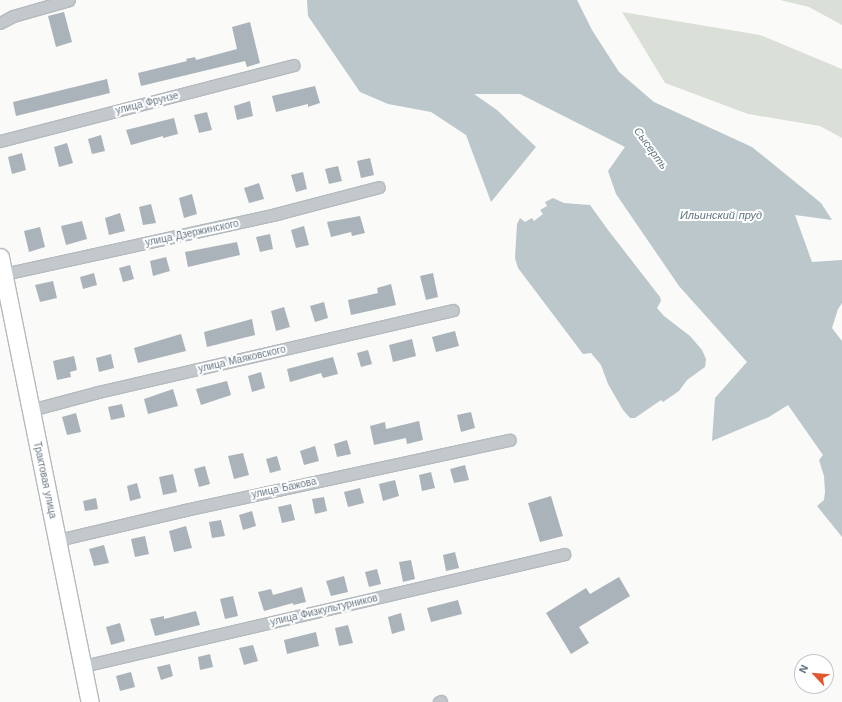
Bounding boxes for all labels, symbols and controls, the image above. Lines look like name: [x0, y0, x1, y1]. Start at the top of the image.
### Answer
street label: улица Фрунзе: [114, 89, 180, 117]
water label: Сысерть: [630, 125, 670, 173]
water label: Ильинский пруд: [680, 209, 762, 223]
street label: улица Дзержинского: [144, 217, 240, 249]
street label: улица Маяковского: [197, 343, 287, 375]
street label: Трактовая улица: [31, 440, 59, 520]
street label: улица Бажова: [250, 475, 318, 501]
street label: улица Физкультурников: [269, 592, 379, 628]
north arrow: [794, 654, 834, 694]
text: N: [796, 662, 811, 675]

